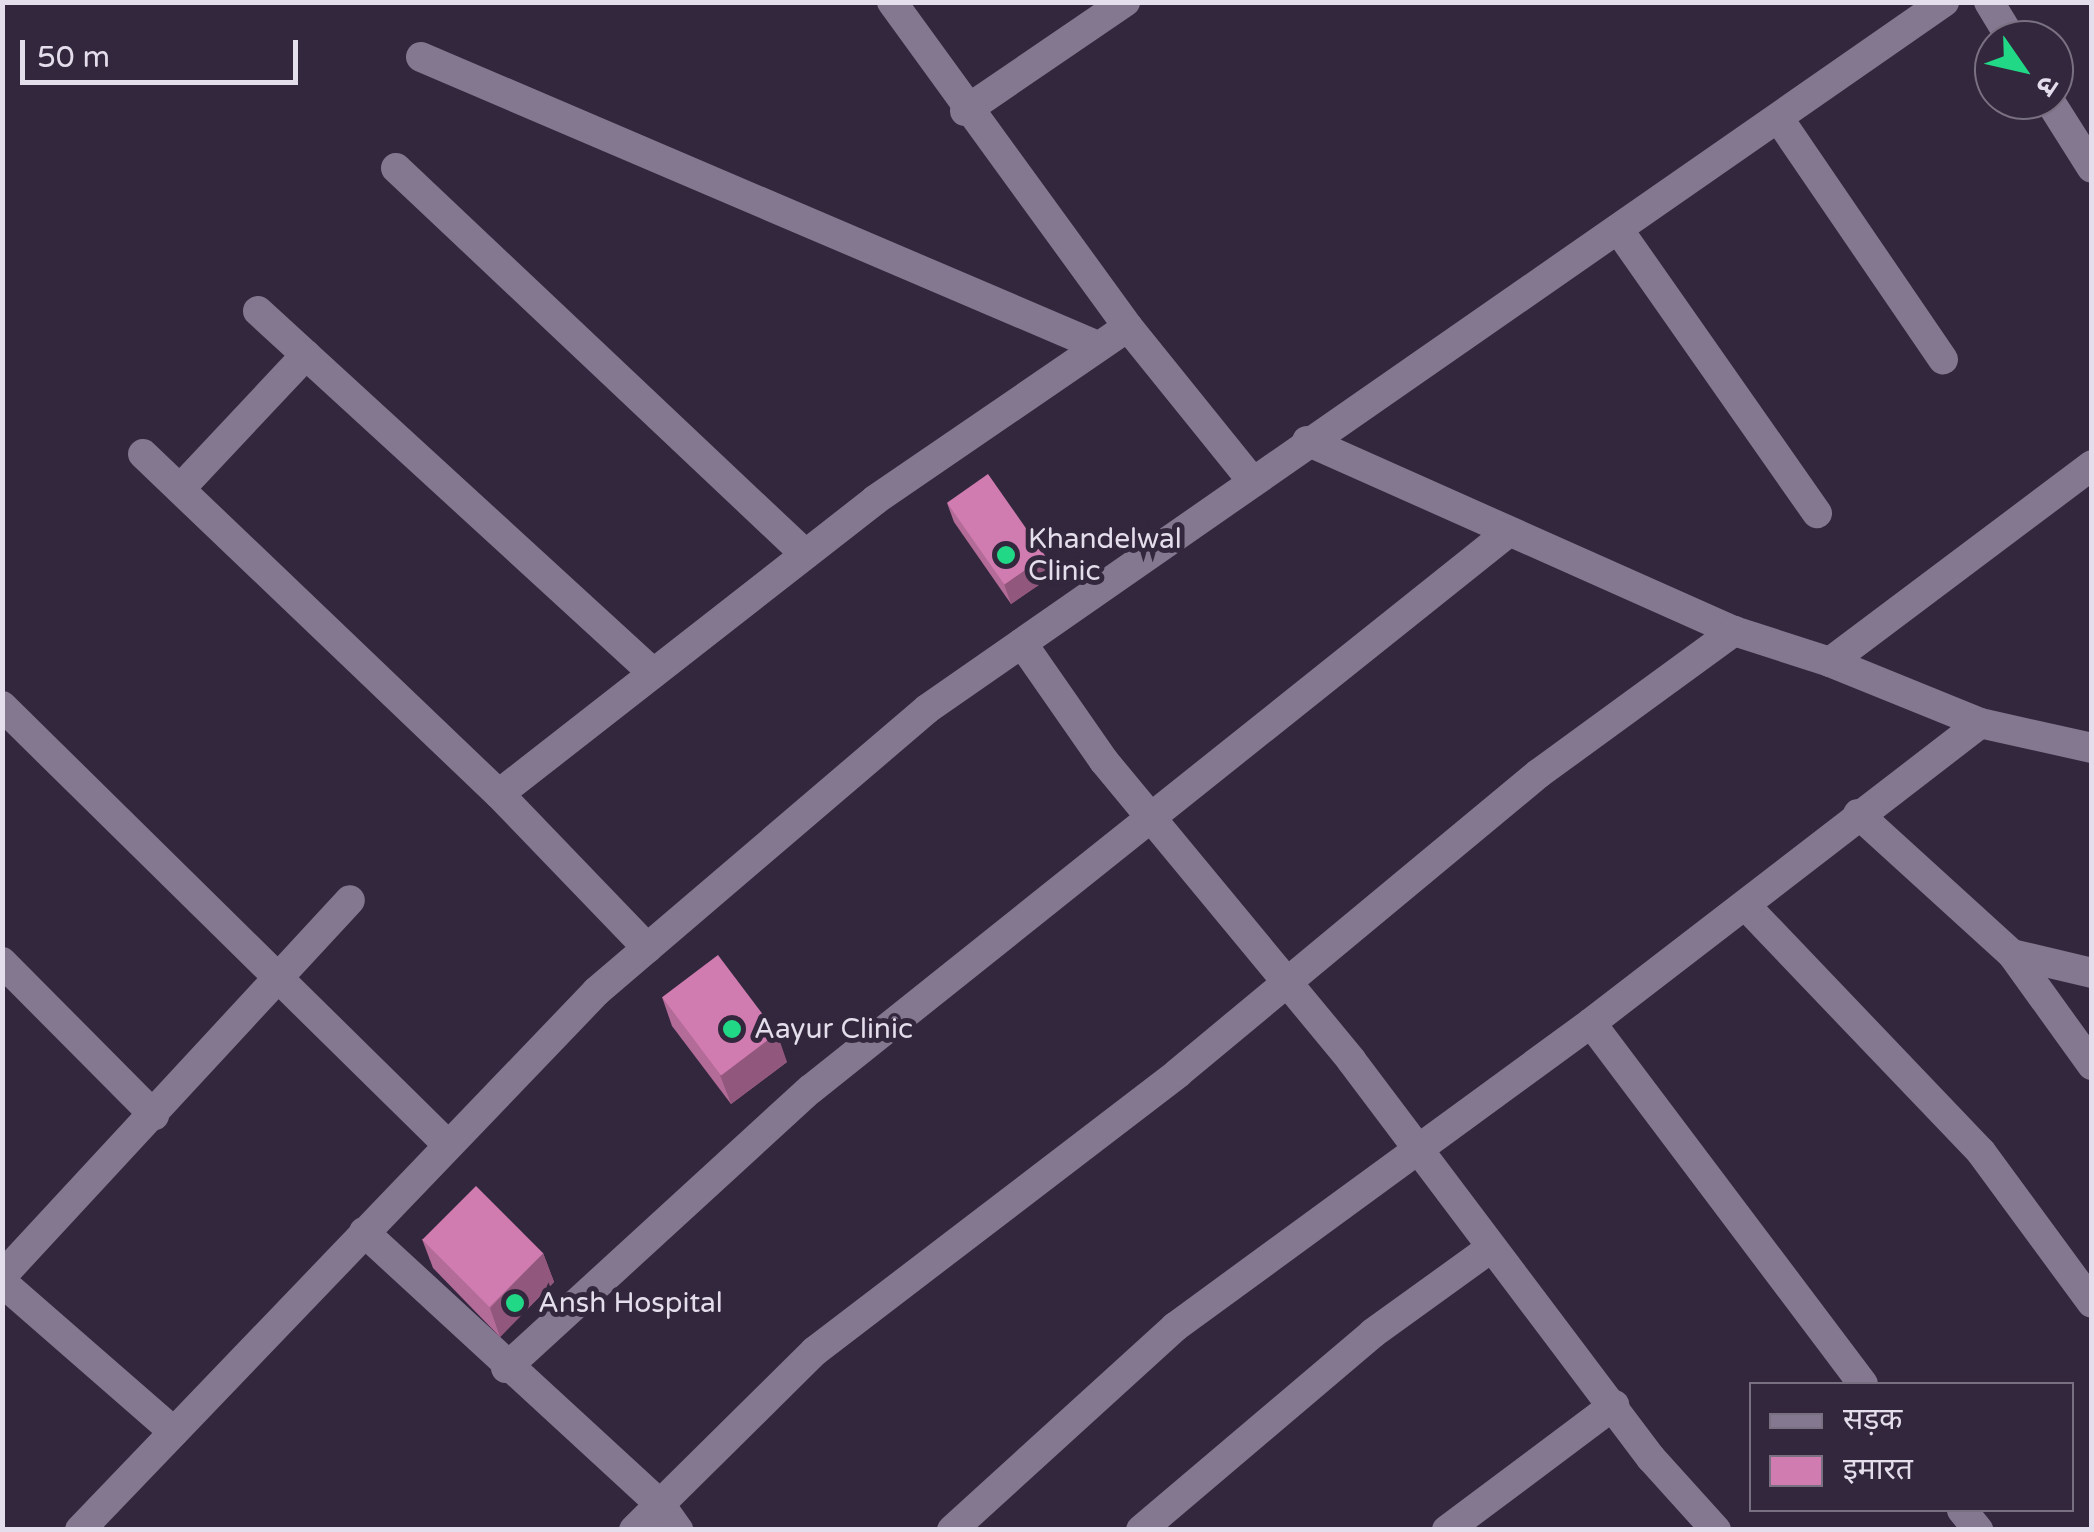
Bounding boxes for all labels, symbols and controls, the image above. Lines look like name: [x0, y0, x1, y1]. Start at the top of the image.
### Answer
scale bar: [25, 20, 302, 82]
north arrow: [1974, 20, 2074, 120]
text: 50 m: [37, 39, 110, 76]
text: उ: [2029, 69, 2066, 102]
place label: Khandelwal Clinic: [1028, 522, 1182, 588]
marker: Khandelwal Clinic: [993, 542, 1019, 568]
place label: Aayur Clinic: [754, 1012, 913, 1046]
marker: Aayur Clinic: [719, 1016, 745, 1042]
place label: Ansh Hospital: [538, 1286, 723, 1320]
marker: Ansh Hospital: [502, 1290, 528, 1316]
legend: [1749, 1382, 2074, 1512]
text: सड़क: [1843, 1401, 1902, 1438]
text: इमारत: [1843, 1451, 1913, 1488]

